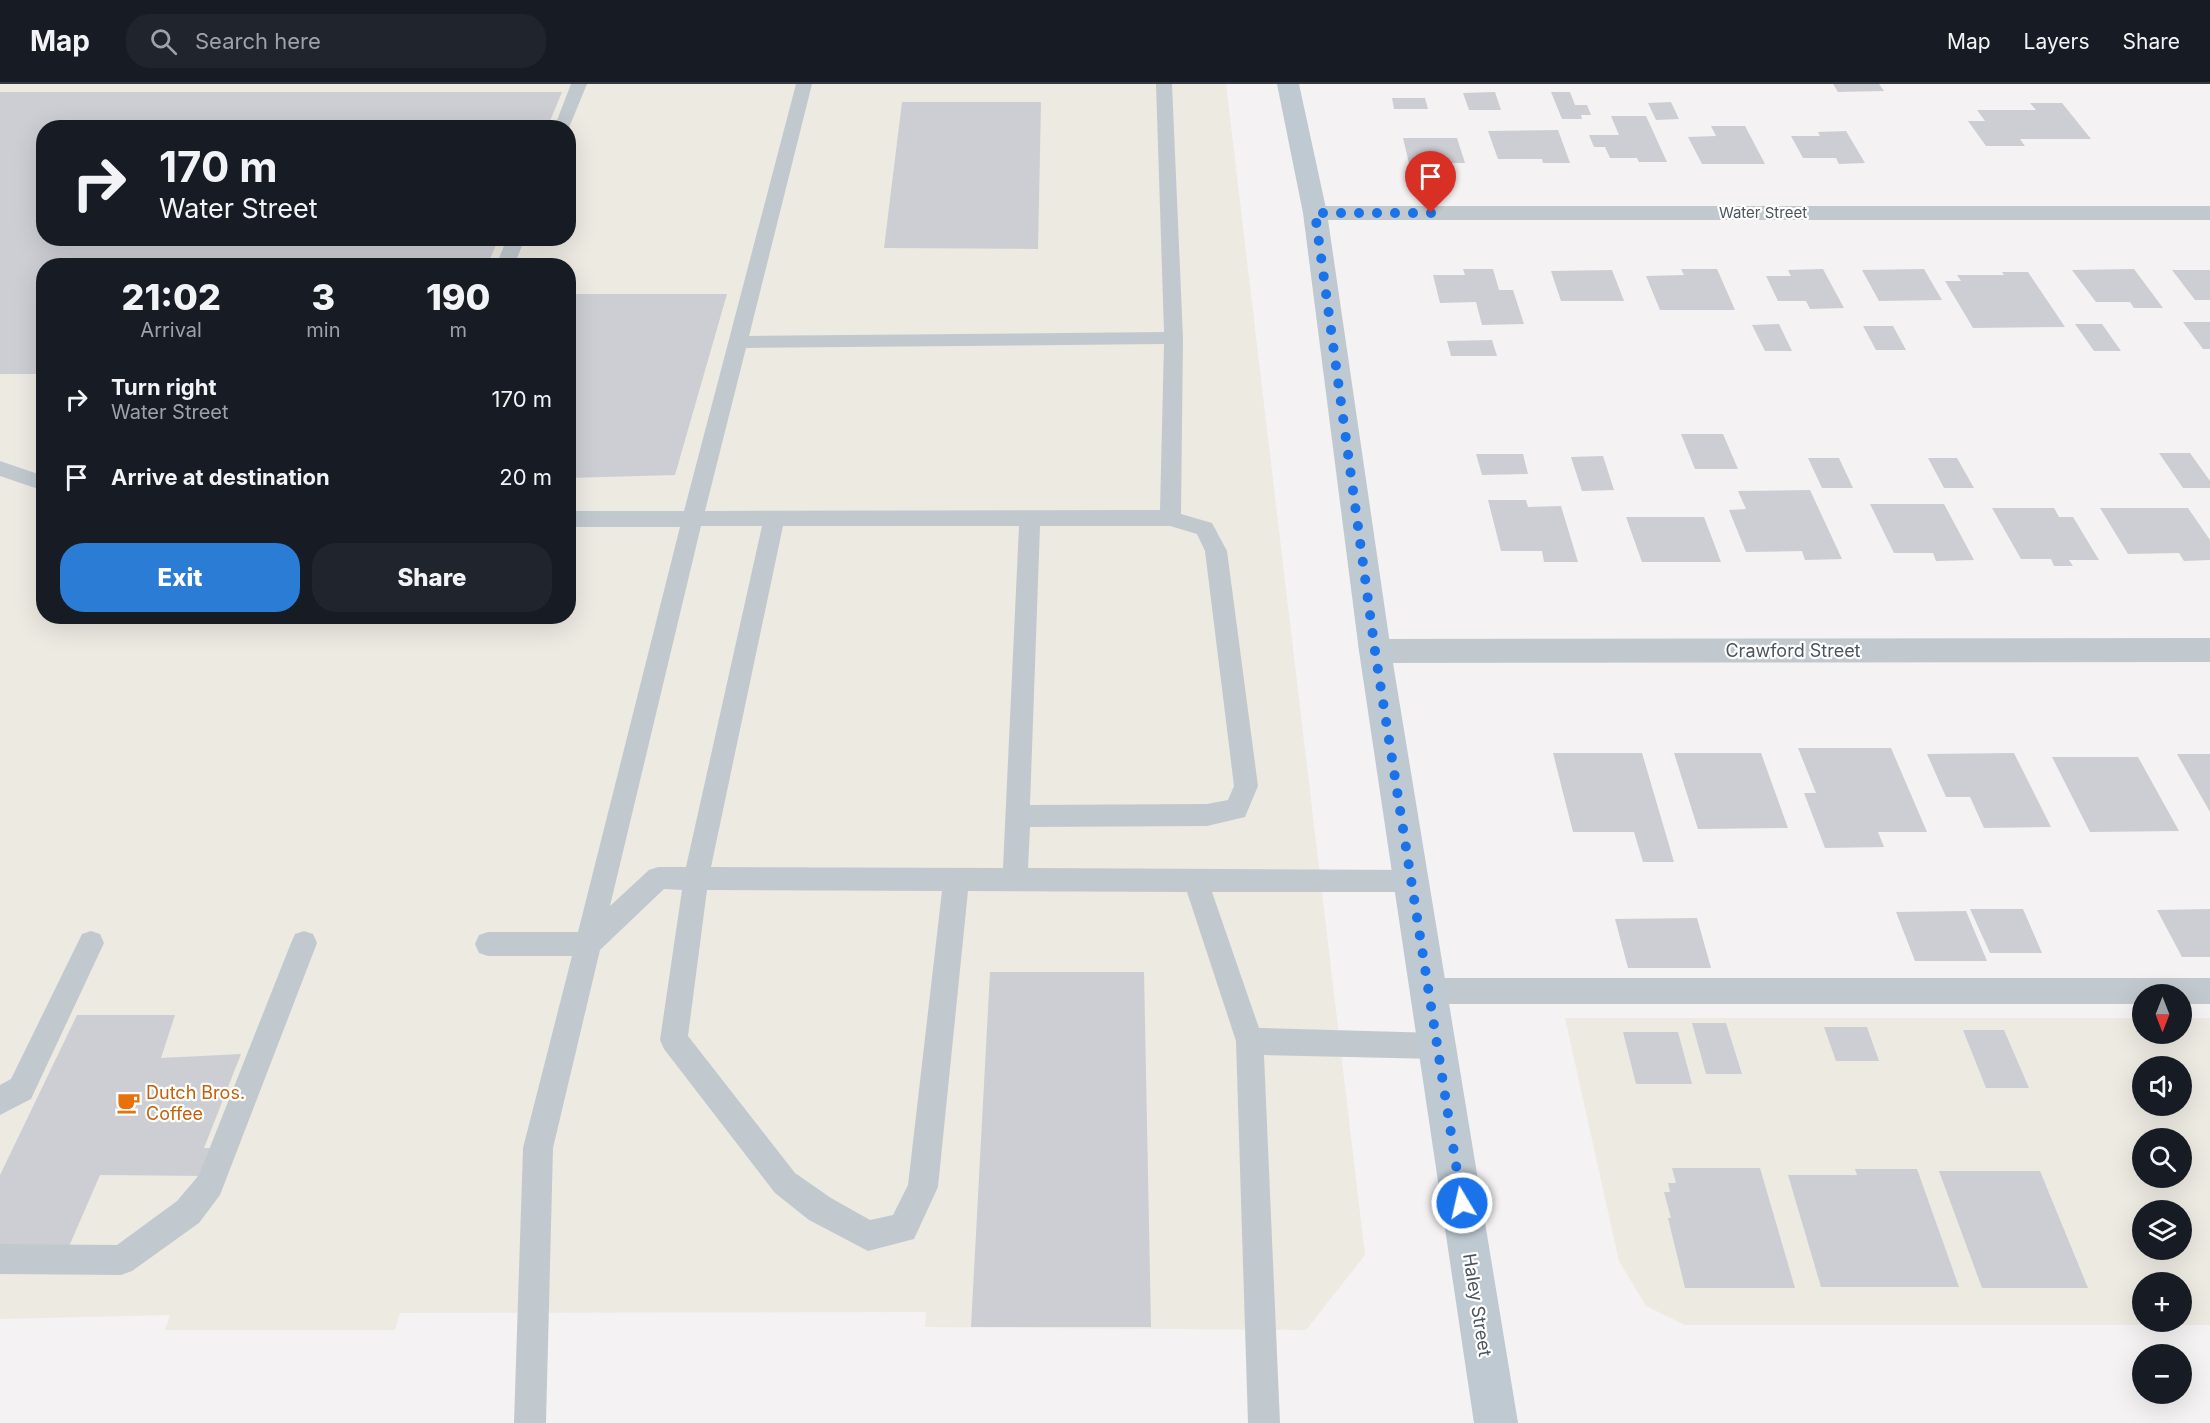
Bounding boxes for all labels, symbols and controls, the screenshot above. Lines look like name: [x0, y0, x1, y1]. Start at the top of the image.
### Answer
search box: [126, 14, 546, 68]
text: Map: [30, 24, 90, 58]
icon: search: [147, 25, 180, 58]
text: Search here: [195, 28, 321, 54]
text: Map: [1947, 29, 1991, 54]
text: Layers: [2024, 29, 2090, 54]
text: Share: [2123, 29, 2180, 54]
text: 170 m: [159, 141, 277, 192]
icon: right: [60, 144, 138, 222]
pin: [1405, 151, 1456, 213]
icon: arrive: [1414, 160, 1447, 193]
text: Water Street: [159, 192, 318, 225]
street label: Water Street: [1719, 203, 1807, 222]
text: 21:02: [121, 275, 221, 319]
text: 3: [312, 275, 335, 319]
text: 190: [426, 275, 491, 319]
text: Arrival: [140, 318, 202, 342]
text: min: [306, 318, 340, 342]
text: m: [449, 318, 467, 342]
text: Turn right: [111, 374, 217, 400]
icon: right: [60, 383, 93, 416]
text: 170 m: [492, 386, 552, 412]
text: Water Street: [111, 400, 229, 424]
icon: arrive: [60, 461, 93, 494]
text: Arrive at destination: [111, 464, 330, 490]
text: 20 m: [499, 464, 552, 490]
button: Exit: [60, 543, 300, 612]
button: Share: [312, 543, 552, 612]
street label: Crawford Street: [1725, 640, 1861, 661]
north arrow: [2132, 984, 2192, 1044]
map controls: [2132, 984, 2192, 1404]
button: sound: [2132, 1056, 2192, 1116]
place label: Dutch Bros. Coffee: [146, 1082, 245, 1124]
cafe icon: Dutch Bros. Coffee: [115, 1090, 141, 1116]
button: search: [2132, 1128, 2192, 1188]
position arrow: [1430, 1171, 1494, 1235]
button: layers: [2132, 1200, 2192, 1260]
street label: Haley Street: [1459, 1252, 1496, 1358]
button: +: [2132, 1272, 2192, 1332]
button: −: [2132, 1344, 2192, 1404]

